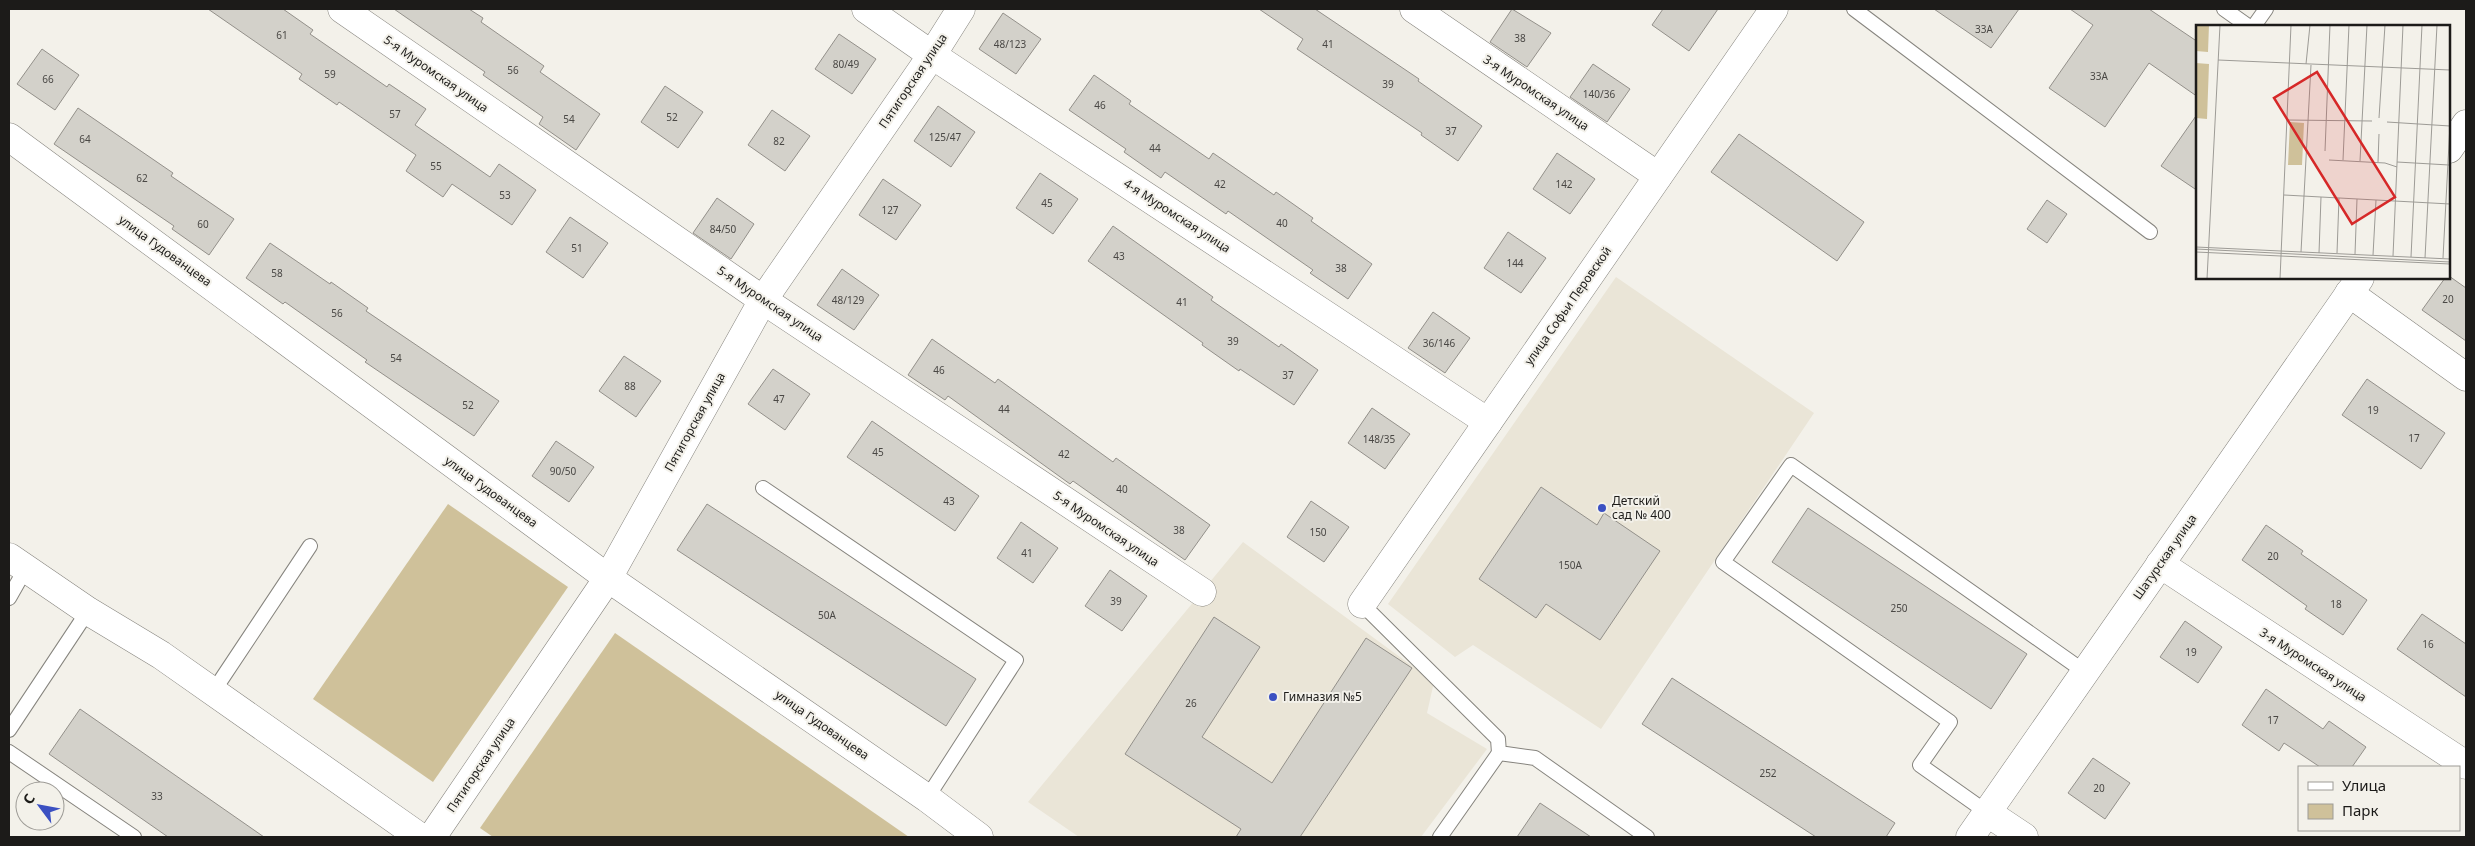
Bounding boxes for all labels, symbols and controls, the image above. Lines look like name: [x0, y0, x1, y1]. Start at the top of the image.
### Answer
house number: 33А: [1975, 22, 1994, 36]
inset map: [2196, 25, 2450, 279]
house number: 61: [276, 28, 288, 42]
street label: Пятигорская улица: [874, 30, 951, 132]
street label: 5-я Муромская улица: [381, 31, 492, 116]
house number: 38: [1514, 31, 1526, 45]
house number: 48/123: [994, 37, 1026, 51]
house number: 41: [1322, 37, 1334, 51]
street label: 3-я Муромская улица: [1480, 51, 1593, 134]
house number: 80/49: [833, 57, 860, 71]
house number: 56: [507, 63, 519, 77]
house number: 59: [324, 67, 336, 81]
house number: 33А: [2090, 69, 2109, 83]
house number: 66: [42, 72, 54, 86]
house number: 39: [1382, 77, 1394, 91]
house number: 140/36: [1583, 87, 1615, 101]
house number: 46: [1094, 98, 1106, 112]
house number: 57: [389, 107, 401, 121]
house number: 52: [666, 110, 678, 124]
house number: 54: [563, 112, 575, 126]
house number: 37: [1445, 124, 1457, 138]
house number: 125/47: [929, 130, 961, 144]
house number: 64: [79, 132, 91, 146]
house number: 82: [773, 134, 785, 148]
house number: 44: [1149, 141, 1161, 155]
house number: 55: [430, 159, 442, 173]
house number: 62: [136, 171, 148, 185]
street label: 4-я Муромская улица: [1121, 175, 1234, 257]
house number: 42: [1214, 177, 1226, 191]
house number: 142: [1555, 177, 1573, 191]
house number: 53: [499, 188, 511, 202]
house number: 45: [1041, 196, 1053, 210]
house number: 127: [881, 203, 899, 217]
street label: улица Гудованцева: [115, 211, 215, 290]
house number: 40: [1276, 216, 1288, 230]
house number: 60: [197, 217, 209, 231]
house number: 84/50: [710, 222, 737, 236]
house number: 51: [571, 241, 583, 255]
street label: улица Софьи Перовской: [1520, 243, 1615, 368]
house number: 43: [1113, 249, 1125, 263]
house number: 144: [1506, 256, 1524, 270]
house number: 38: [1335, 261, 1347, 275]
street label: 5-я Муромская улица: [714, 262, 827, 345]
house number: 58: [271, 266, 283, 280]
house number: 20: [2442, 292, 2454, 306]
house number: 48/129: [832, 293, 864, 307]
house number: 41: [1176, 295, 1188, 309]
house number: 56: [331, 306, 343, 320]
house number: 39: [1227, 334, 1239, 348]
house number: 36/146: [1423, 336, 1455, 350]
house number: 54: [390, 351, 402, 365]
house number: 46: [933, 363, 945, 377]
house number: 37: [1282, 368, 1294, 382]
street label: Пятигорская улица: [660, 369, 729, 474]
house number: 88: [624, 379, 636, 393]
house number: 47: [773, 392, 785, 406]
house number: 52: [462, 398, 474, 412]
house number: 44: [998, 402, 1010, 416]
house number: 19: [2367, 403, 2379, 417]
house number: 17: [2408, 431, 2420, 445]
house number: 148/35: [1363, 432, 1395, 446]
house number: 45: [872, 445, 884, 459]
house number: 42: [1058, 447, 1070, 461]
street label: улица Гудованцева: [441, 452, 541, 531]
house number: 90/50: [550, 464, 577, 478]
house number: 40: [1116, 482, 1128, 496]
street label: 5-я Муромская улица: [1050, 487, 1163, 570]
place label: Детский сад № 400: [1612, 492, 1671, 523]
house number: 43: [943, 494, 955, 508]
marker: Детский сад № 400: [1596, 502, 1608, 514]
street label: Шатурская улица: [2129, 511, 2200, 603]
house number: 38: [1173, 523, 1185, 537]
house number: 150: [1309, 525, 1327, 539]
house number: 41: [1021, 546, 1033, 560]
house number: 20: [2267, 549, 2279, 563]
house number: 150А: [1558, 558, 1582, 572]
house number: 39: [1110, 594, 1122, 608]
house number: 18: [2330, 597, 2342, 611]
house number: 250: [1890, 601, 1908, 615]
house number: 50А: [818, 608, 837, 622]
street label: 3-я Муромская улица: [2257, 624, 2370, 706]
house number: 16: [2422, 637, 2434, 651]
house number: 19: [2185, 645, 2197, 659]
street label: улица Гудованцева: [772, 686, 873, 763]
place label: Гимназия №5: [1283, 688, 1362, 705]
marker: Гимназия №5: [1267, 691, 1279, 703]
house number: 26: [1185, 696, 1197, 710]
house number: 17: [2267, 713, 2279, 727]
street label: Пятигорская улица: [442, 714, 519, 816]
house number: 252: [1759, 766, 1777, 780]
legend: [2298, 766, 2460, 831]
text: Улица: [2342, 775, 2386, 795]
north arrow: [15, 781, 65, 831]
house number: 20: [2093, 781, 2105, 795]
house number: 33: [151, 789, 163, 803]
text: С: [18, 790, 39, 808]
text: Парк: [2342, 800, 2378, 820]

